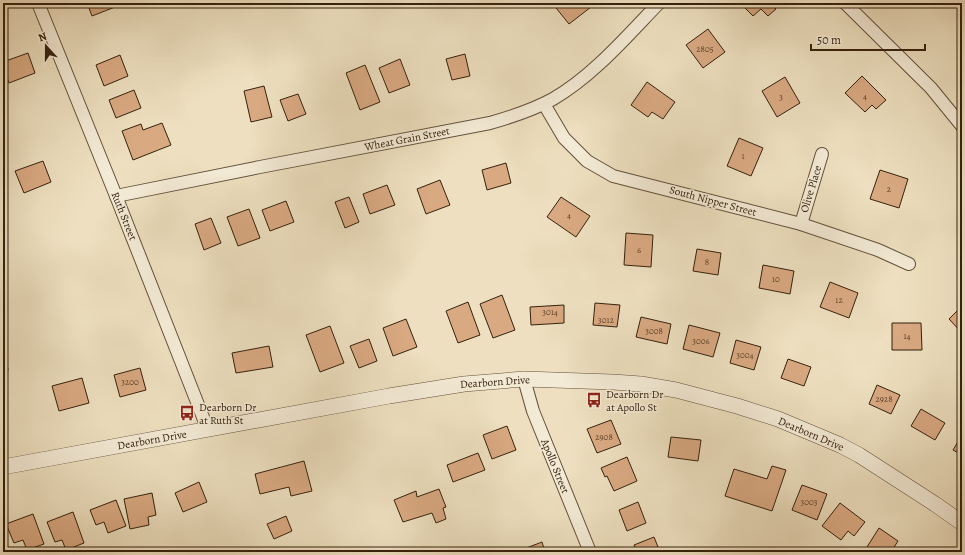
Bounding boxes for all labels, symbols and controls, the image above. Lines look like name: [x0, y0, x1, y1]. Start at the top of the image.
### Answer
north arrow: [26, 26, 66, 66]
scale bar: [811, 26, 925, 52]
text: N: [36, 29, 49, 46]
text: 50 m: [817, 32, 841, 48]
house number: 2805: [696, 43, 714, 55]
house number: 4: [863, 90, 867, 102]
house number: 3: [779, 91, 783, 103]
street label: Wheat Grain Street: [362, 123, 451, 155]
house number: 1: [741, 150, 745, 162]
street label: Olive Place: [797, 164, 825, 214]
street label: South Nipper Street: [668, 182, 759, 220]
house number: 2: [887, 183, 892, 195]
street label: Ruth Street: [107, 190, 141, 243]
house number: 4: [567, 209, 571, 221]
house number: 6: [637, 244, 641, 256]
house number: 8: [705, 256, 709, 268]
house number: 10: [772, 273, 780, 285]
house number: 12: [835, 294, 843, 306]
house number: 3014: [542, 306, 558, 318]
house number: 3012: [598, 314, 615, 326]
house number: 3008: [645, 325, 663, 337]
house number: 14: [903, 330, 911, 342]
house number: 3006: [692, 335, 710, 347]
house number: 3004: [736, 349, 754, 361]
street label: Dearborn Drive: [459, 372, 531, 392]
house number: 3200: [121, 376, 139, 388]
place label: Dearborn Dr at Apollo St: [606, 387, 663, 415]
bus stop icon: Dearborn Dr at Apollo St: [585, 391, 603, 409]
house number: 2928: [875, 393, 893, 405]
place label: Dearborn Dr at Ruth St: [199, 400, 256, 428]
bus stop icon: Dearborn Dr at Ruth St: [178, 404, 196, 422]
street label: Dearborn Drive: [776, 413, 846, 455]
street label: Dearborn Drive: [116, 427, 188, 453]
house number: 2908: [595, 431, 613, 443]
street label: Apollo Street: [537, 436, 573, 496]
house number: 3003: [800, 496, 818, 508]

